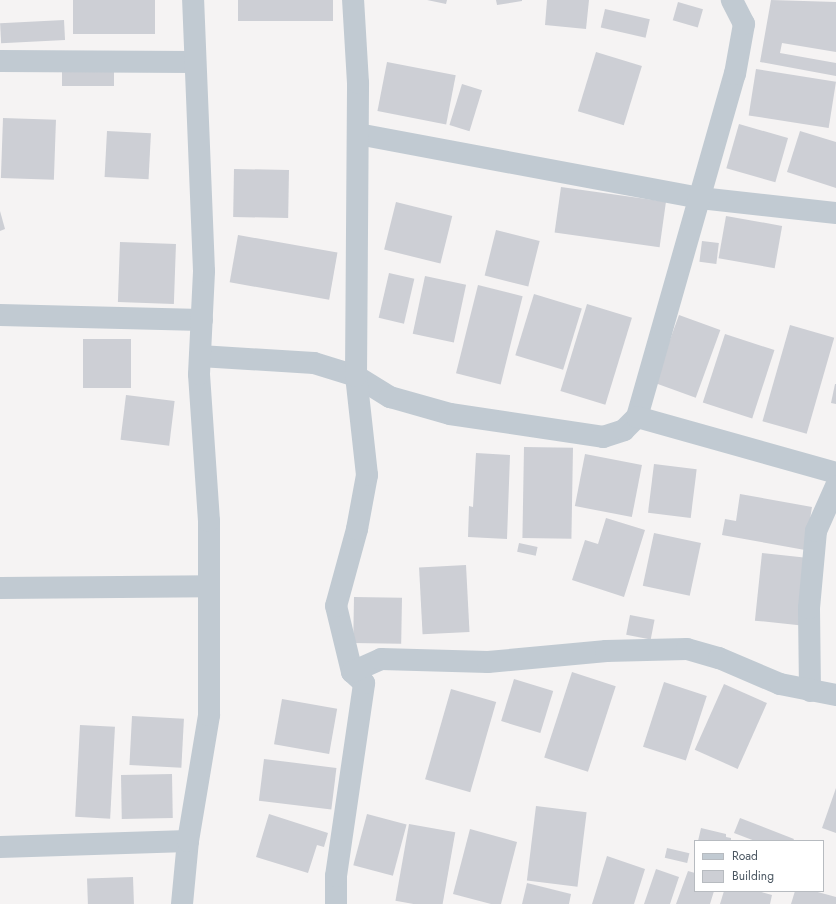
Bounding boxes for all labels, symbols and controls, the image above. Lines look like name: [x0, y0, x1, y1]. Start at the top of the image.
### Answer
legend: [694, 840, 824, 892]
text: Road: [732, 847, 758, 865]
text: Building: [732, 867, 774, 885]

